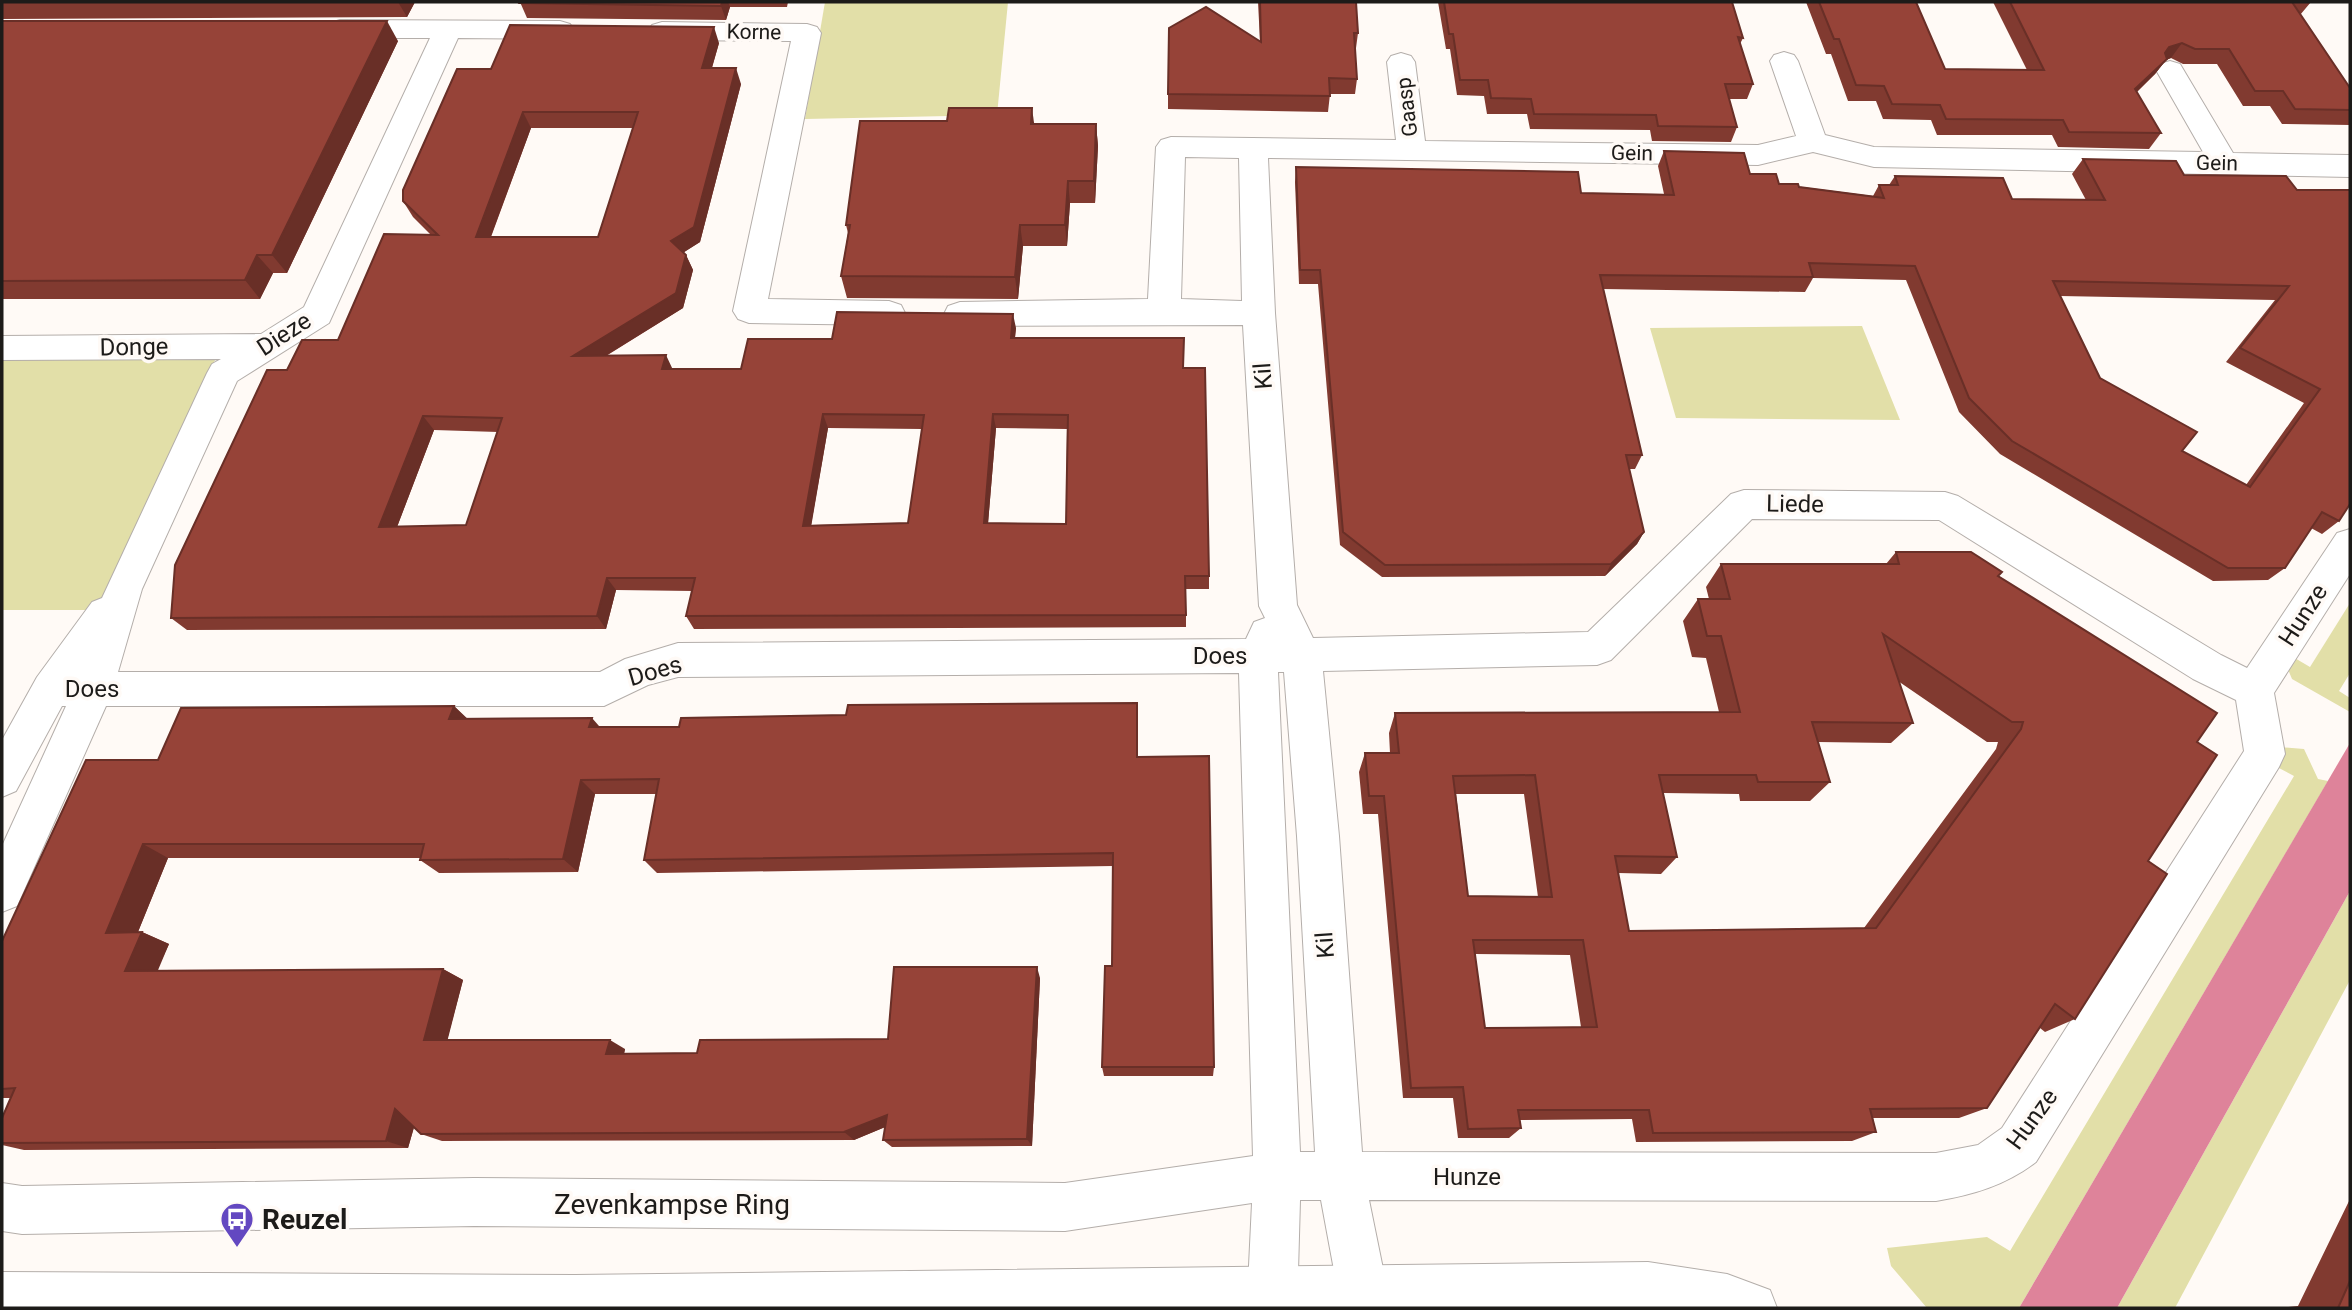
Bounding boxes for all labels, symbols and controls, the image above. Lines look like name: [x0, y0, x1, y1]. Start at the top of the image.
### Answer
street label: Korne: [726, 20, 782, 44]
street label: Gaasp: [1391, 76, 1423, 138]
street label: Gein: [1611, 141, 1653, 165]
street label: Gein: [2196, 151, 2238, 175]
street label: Dieze: [252, 306, 316, 362]
street label: Donge: [99, 332, 169, 362]
street label: Kil: [1248, 362, 1278, 390]
street label: Liede: [1766, 489, 1824, 519]
street label: Hunze: [2273, 579, 2333, 651]
street label: Does: [1193, 642, 1247, 670]
street label: Does: [625, 650, 685, 692]
street label: Does: [65, 675, 119, 703]
street label: Kil: [1310, 931, 1340, 959]
street label: Hunze: [2001, 1083, 2063, 1155]
street label: Hunze: [1433, 1163, 1501, 1191]
street label: Zevenkampse Ring: [554, 1188, 790, 1221]
bus stop icon: Reuzel: [218, 1200, 256, 1249]
place label: Reuzel: [262, 1203, 347, 1236]

